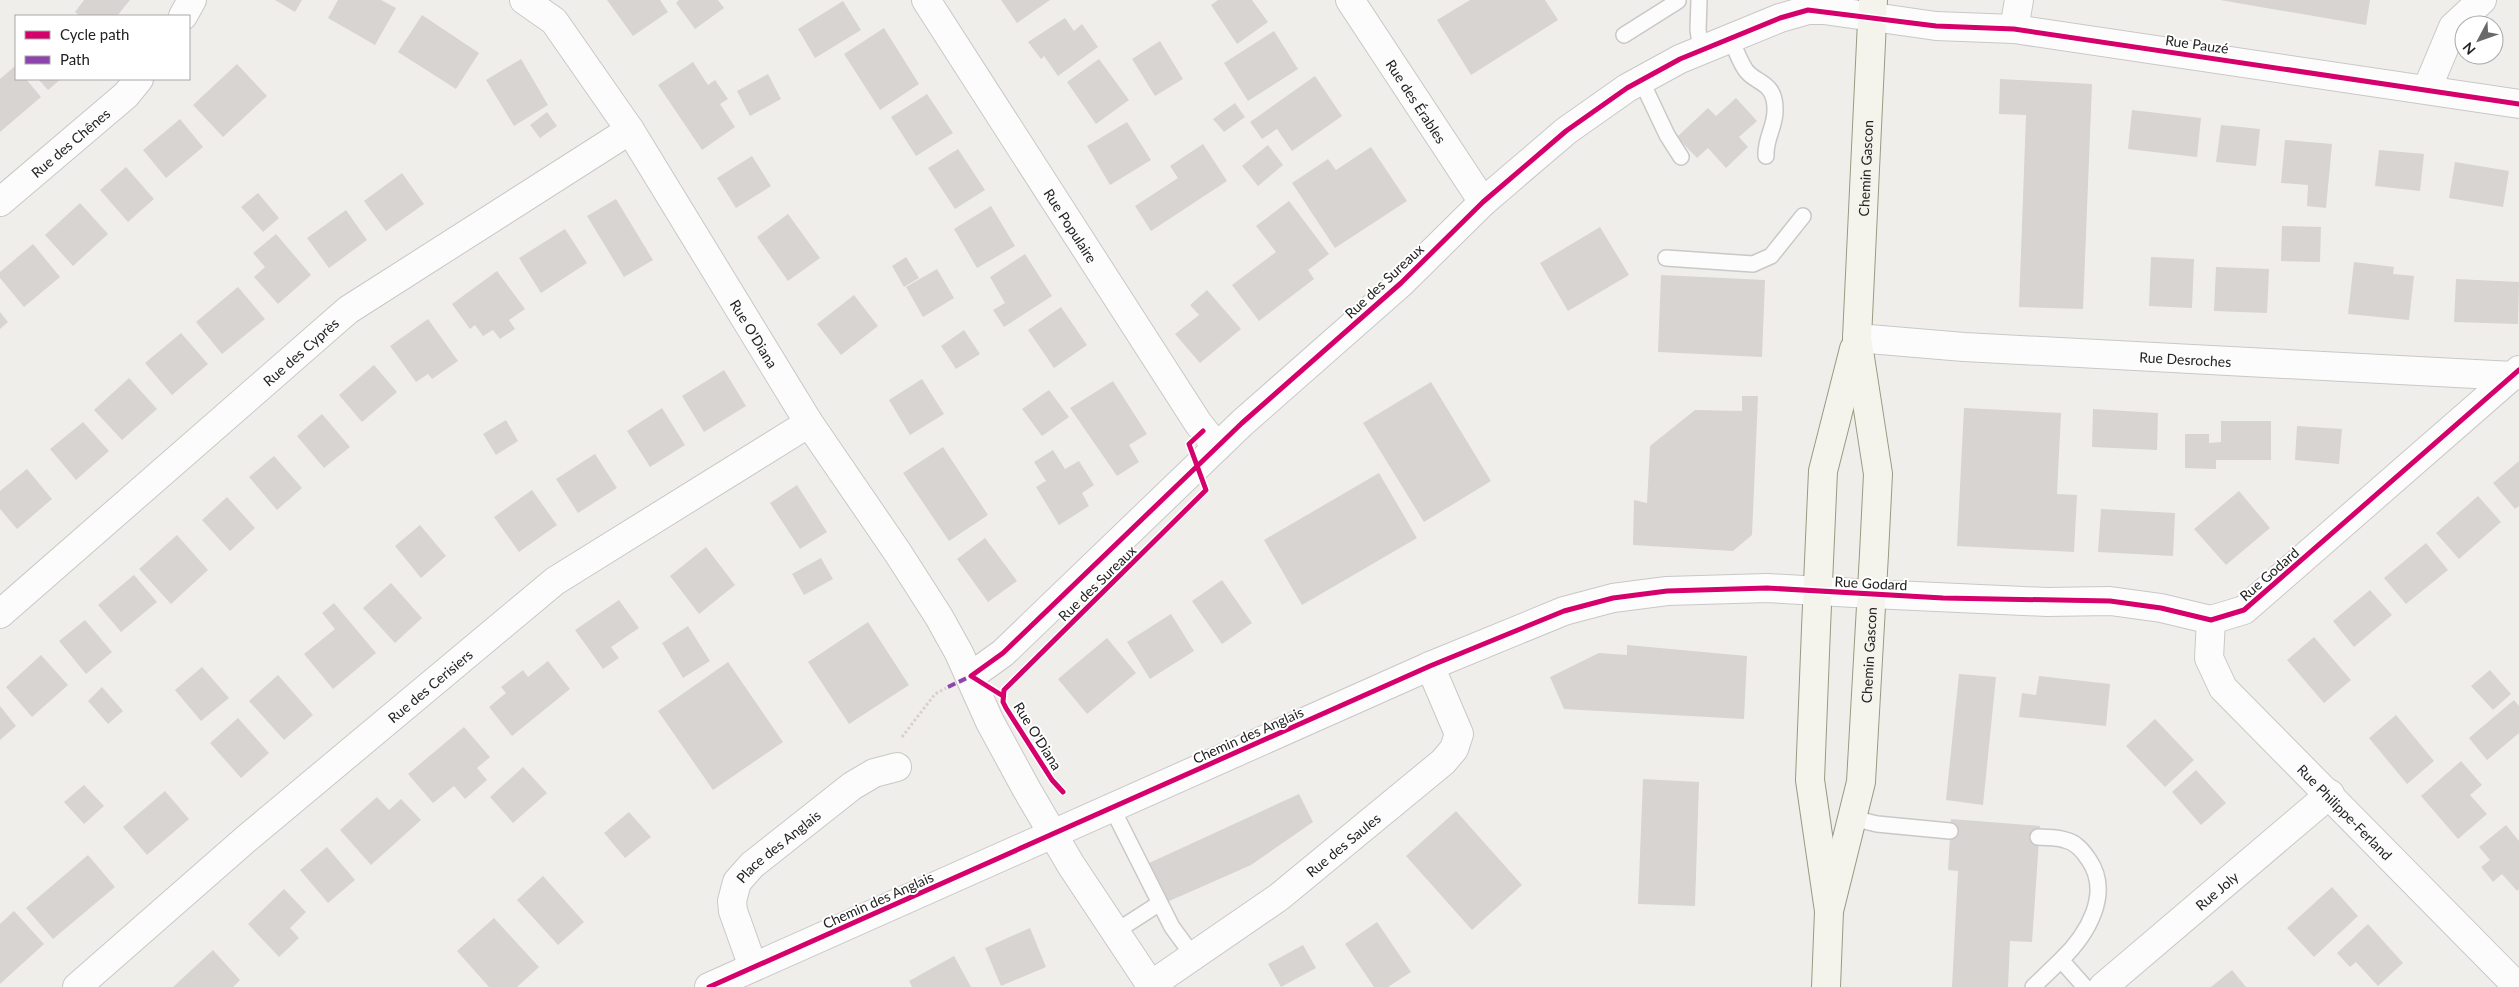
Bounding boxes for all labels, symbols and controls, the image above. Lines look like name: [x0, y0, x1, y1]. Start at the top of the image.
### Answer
legend: [15, 15, 190, 80]
north arrow: [2454, 15, 2504, 65]
text: Cycle path: [60, 25, 129, 43]
street label: Rue Pauzé: [2164, 31, 2230, 57]
text: N: [2459, 39, 2479, 59]
text: Path: [60, 50, 90, 68]
street label: Rue des Érables: [1383, 56, 1450, 146]
street label: Rue des Chênes: [27, 104, 113, 181]
street label: Chemin Gascon: [1854, 120, 1876, 217]
street label: Rue Populaire: [1041, 185, 1101, 266]
street label: Rue des Sureaux: [1341, 240, 1427, 322]
street label: Rue O'Diana: [727, 296, 782, 371]
street label: Rue des Cyprès: [259, 314, 342, 389]
street label: Rue Desroches: [2139, 348, 2232, 370]
street label: Rue des Sureaux: [1055, 542, 1139, 624]
street label: Rue Godard: [2236, 544, 2302, 604]
street label: Rue Godard: [1834, 573, 1908, 593]
street label: Chemin Gascon: [1857, 606, 1879, 704]
street label: Rue des Cerisiers: [384, 645, 476, 726]
street label: Rue O'Diana: [1010, 699, 1066, 773]
street label: Chemin des Anglais: [1190, 703, 1306, 767]
street label: Rue Philippe-Ferland: [2294, 760, 2396, 863]
street label: Place des Anglais: [732, 806, 824, 886]
street label: Rue des Saules: [1302, 809, 1383, 880]
street label: Rue Joly: [2192, 867, 2242, 913]
street label: Chemin des Anglais: [820, 868, 936, 932]

